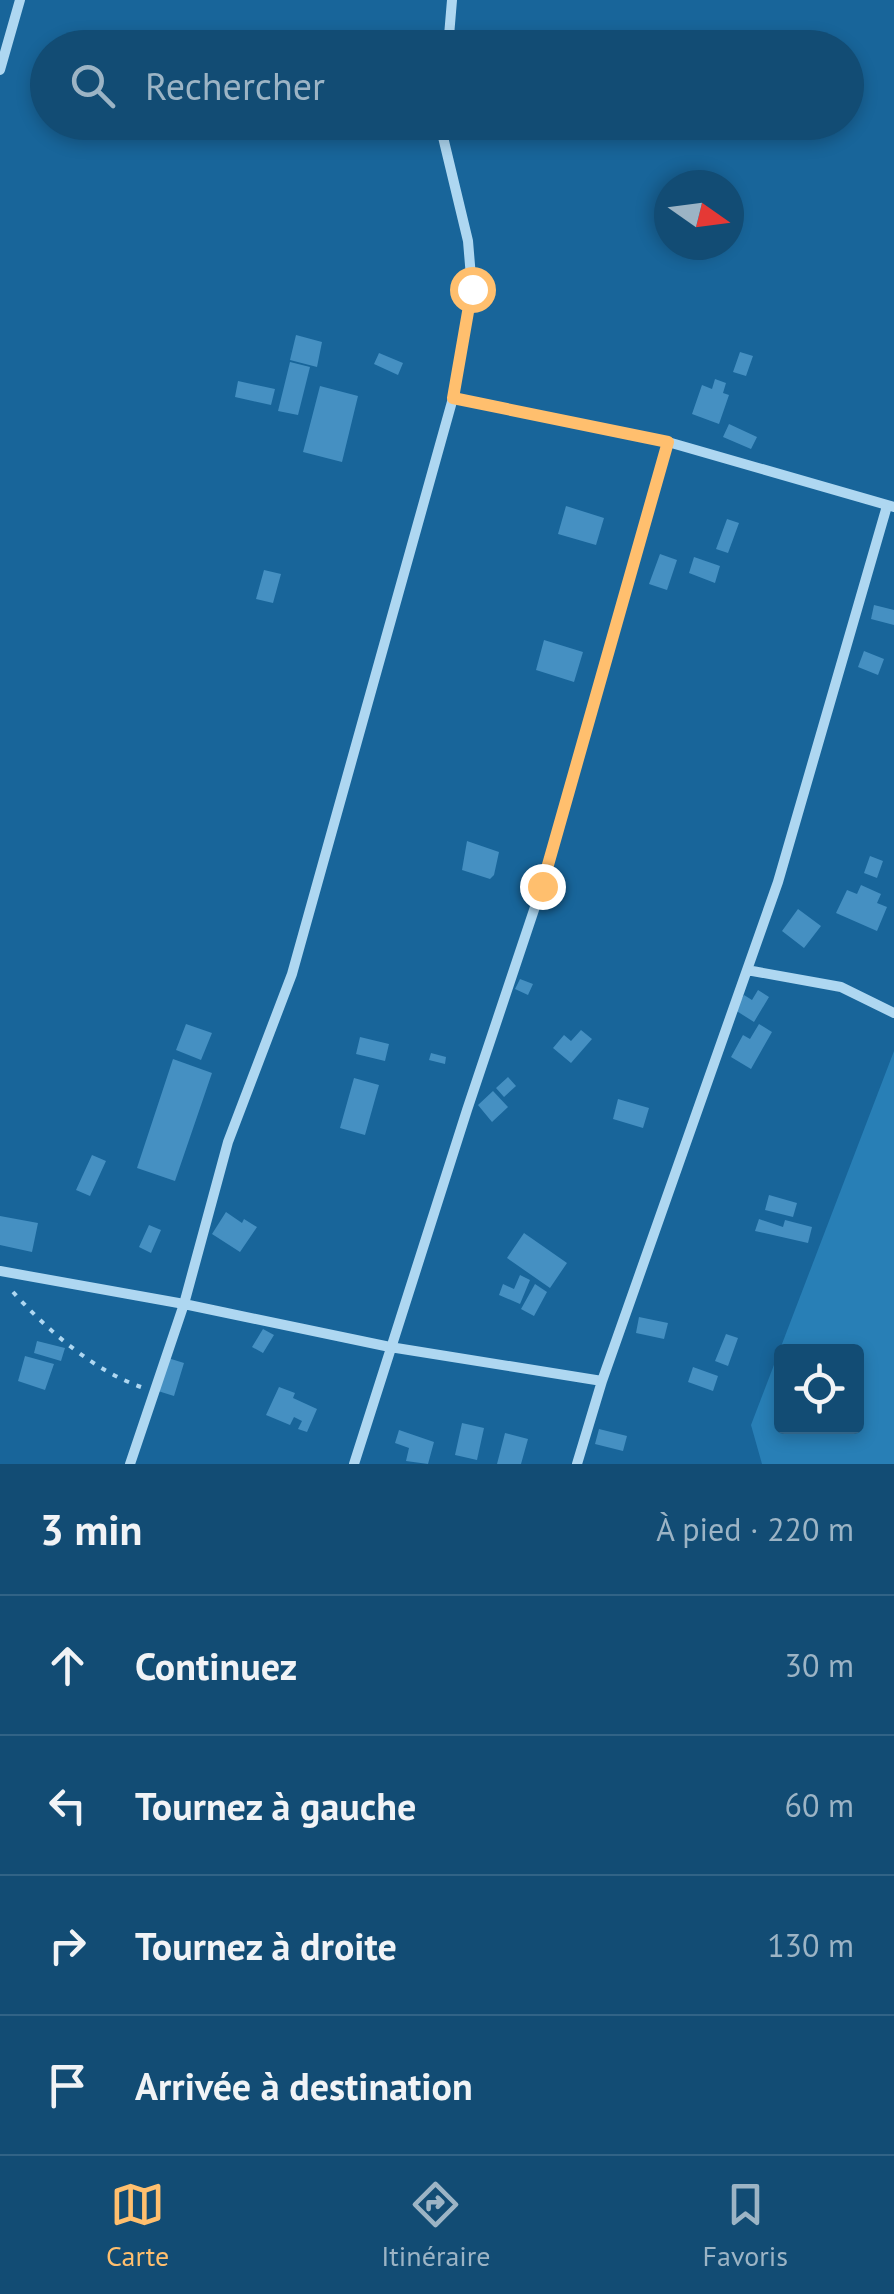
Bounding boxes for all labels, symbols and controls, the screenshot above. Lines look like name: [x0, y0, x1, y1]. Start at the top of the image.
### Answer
search box: [30, 30, 864, 140]
icon: search: [65, 58, 120, 113]
text: Rechercher: [145, 61, 325, 110]
north arrow: [654, 170, 744, 260]
route start: [450, 267, 496, 313]
route end: [520, 864, 566, 910]
map controls: [774, 1344, 864, 1434]
button: locate: [774, 1344, 864, 1434]
text: 3 min: [40, 1502, 142, 1557]
text: À pied · 220 m: [656, 1508, 854, 1550]
icon: ahead: [40, 1638, 95, 1693]
text: Continuez: [135, 1641, 297, 1690]
text: 30 m: [785, 1644, 854, 1686]
icon: left: [40, 1778, 95, 1833]
text: Tournez à gauche: [135, 1781, 416, 1830]
text: 60 m: [785, 1784, 854, 1826]
icon: right: [40, 1918, 95, 1973]
text: Tournez à droite: [135, 1921, 397, 1970]
text: 130 m: [767, 1924, 854, 1966]
icon: arrive: [40, 2058, 95, 2113]
text: Arrivée à destination: [135, 2061, 473, 2110]
tab: Carte: [106, 2177, 169, 2274]
tab: Itinéraire: [381, 2177, 491, 2274]
tab: Favoris: [703, 2177, 788, 2274]

